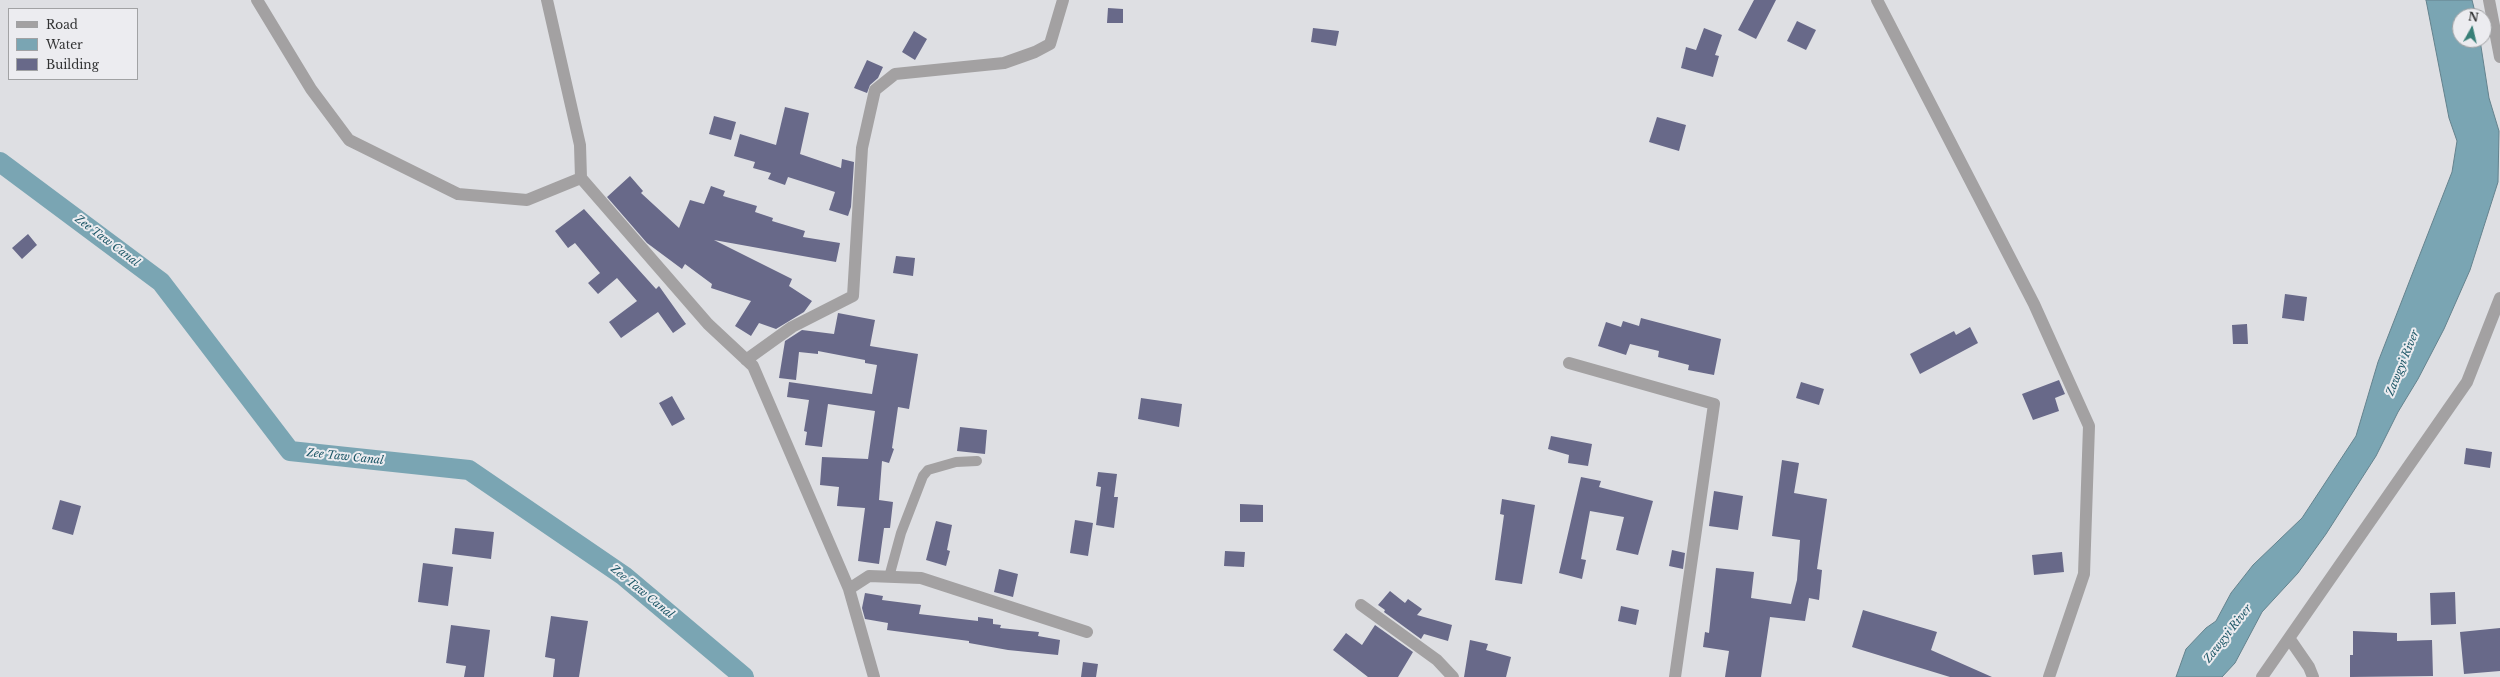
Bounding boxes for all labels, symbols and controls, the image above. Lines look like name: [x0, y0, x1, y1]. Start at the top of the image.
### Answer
legend: [8, 8, 138, 80]
north arrow: [2452, 8, 2492, 48]
text: N: [2467, 9, 2480, 25]
text: Road: [46, 17, 78, 32]
text: Water: [46, 37, 83, 52]
text: Building: [46, 57, 99, 72]
water label: Zee Taw Canal: [72, 212, 142, 270]
water label: Zawgyi River: [2384, 328, 2422, 398]
water label: Zee Taw Canal: [306, 446, 384, 468]
water label: Zee Taw Canal: [608, 563, 676, 621]
water label: Zawgyi River: [2201, 602, 2255, 666]

